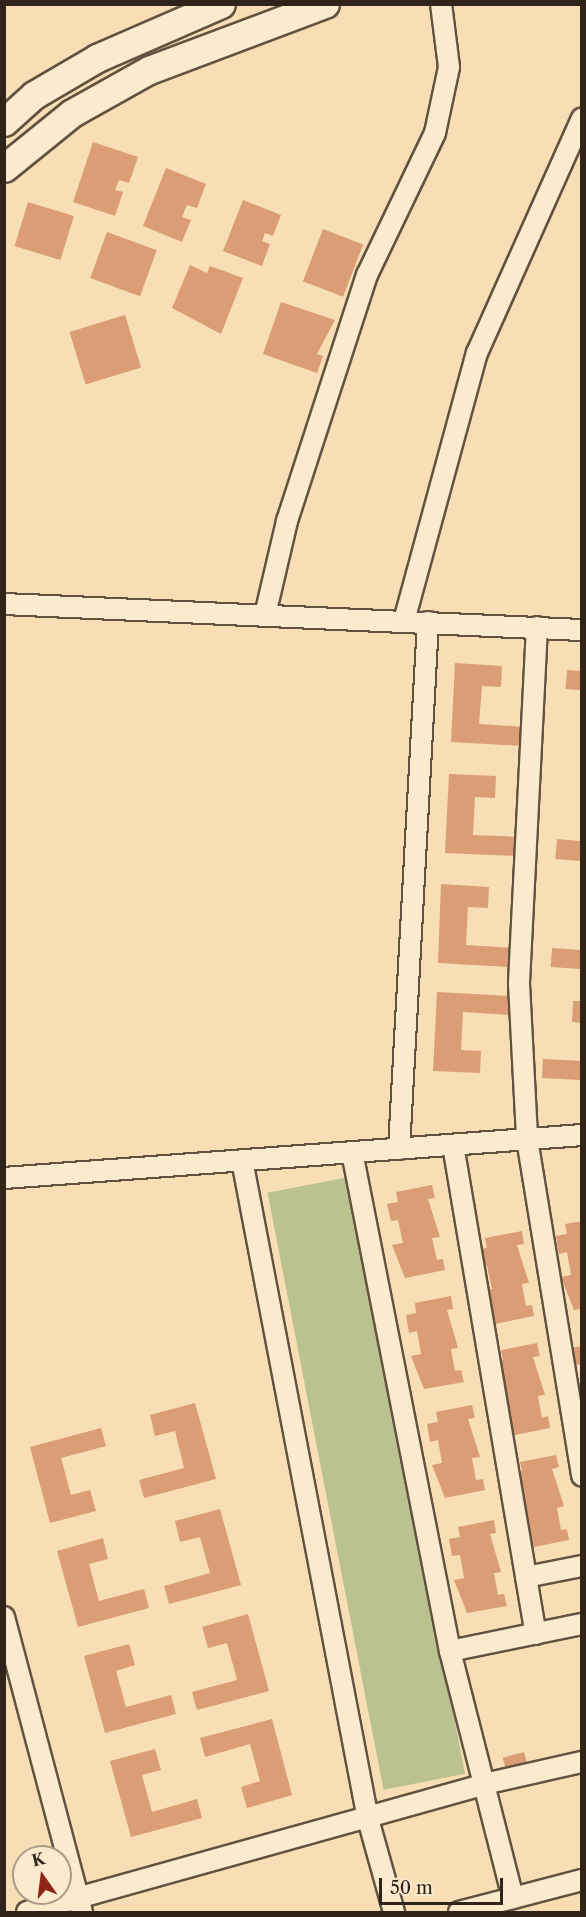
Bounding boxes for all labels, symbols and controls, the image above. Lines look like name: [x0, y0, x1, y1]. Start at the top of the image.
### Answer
north arrow: [12, 1845, 72, 1905]
text: K: [30, 1848, 47, 1871]
scale bar: [382, 1866, 506, 1904]
text: 50 m: [390, 1877, 433, 1899]

